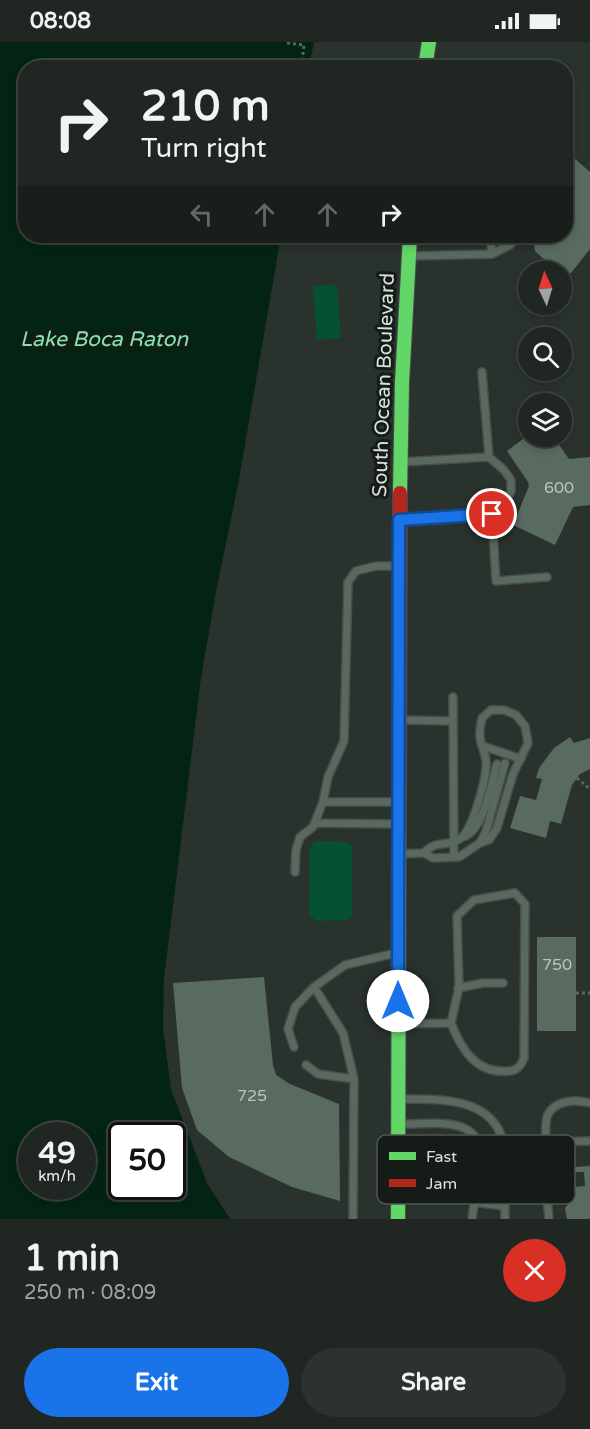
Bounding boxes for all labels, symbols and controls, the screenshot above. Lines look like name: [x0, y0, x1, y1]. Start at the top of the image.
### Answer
text: 08:08: [30, 8, 91, 34]
text: 210 m: [141, 81, 270, 132]
icon: right: [42, 84, 120, 162]
text: Turn right: [141, 132, 267, 165]
icon: left: [185, 198, 218, 231]
icon: ahead: [248, 198, 281, 231]
icon: ahead: [311, 198, 344, 231]
icon: right: [374, 198, 407, 231]
north arrow: [518, 261, 572, 315]
map controls: [518, 261, 572, 447]
street label: South Ocean Boulevard: [368, 273, 400, 497]
water label: Lake Boca Raton: [20, 327, 189, 352]
button: search: [518, 327, 572, 381]
button: layers: [518, 393, 572, 447]
house number: 600: [544, 478, 574, 498]
pin: [466, 488, 517, 539]
icon: arrive: [475, 497, 508, 530]
house number: 750: [542, 955, 572, 975]
position arrow: [366, 969, 430, 1033]
house number: 725: [237, 1086, 267, 1106]
speed limit sign: 50: [108, 1122, 186, 1200]
text: 49: [38, 1135, 76, 1172]
legend: [377, 1135, 575, 1204]
text: Fast: [426, 1147, 457, 1167]
text: km/h: [38, 1167, 76, 1185]
text: Jam: [426, 1174, 457, 1194]
text: 1 min: [24, 1237, 120, 1280]
button: close: [503, 1239, 566, 1302]
text: 250 m · 08:09: [24, 1281, 156, 1305]
button: Exit: [24, 1348, 289, 1417]
button: Share: [301, 1348, 566, 1417]

